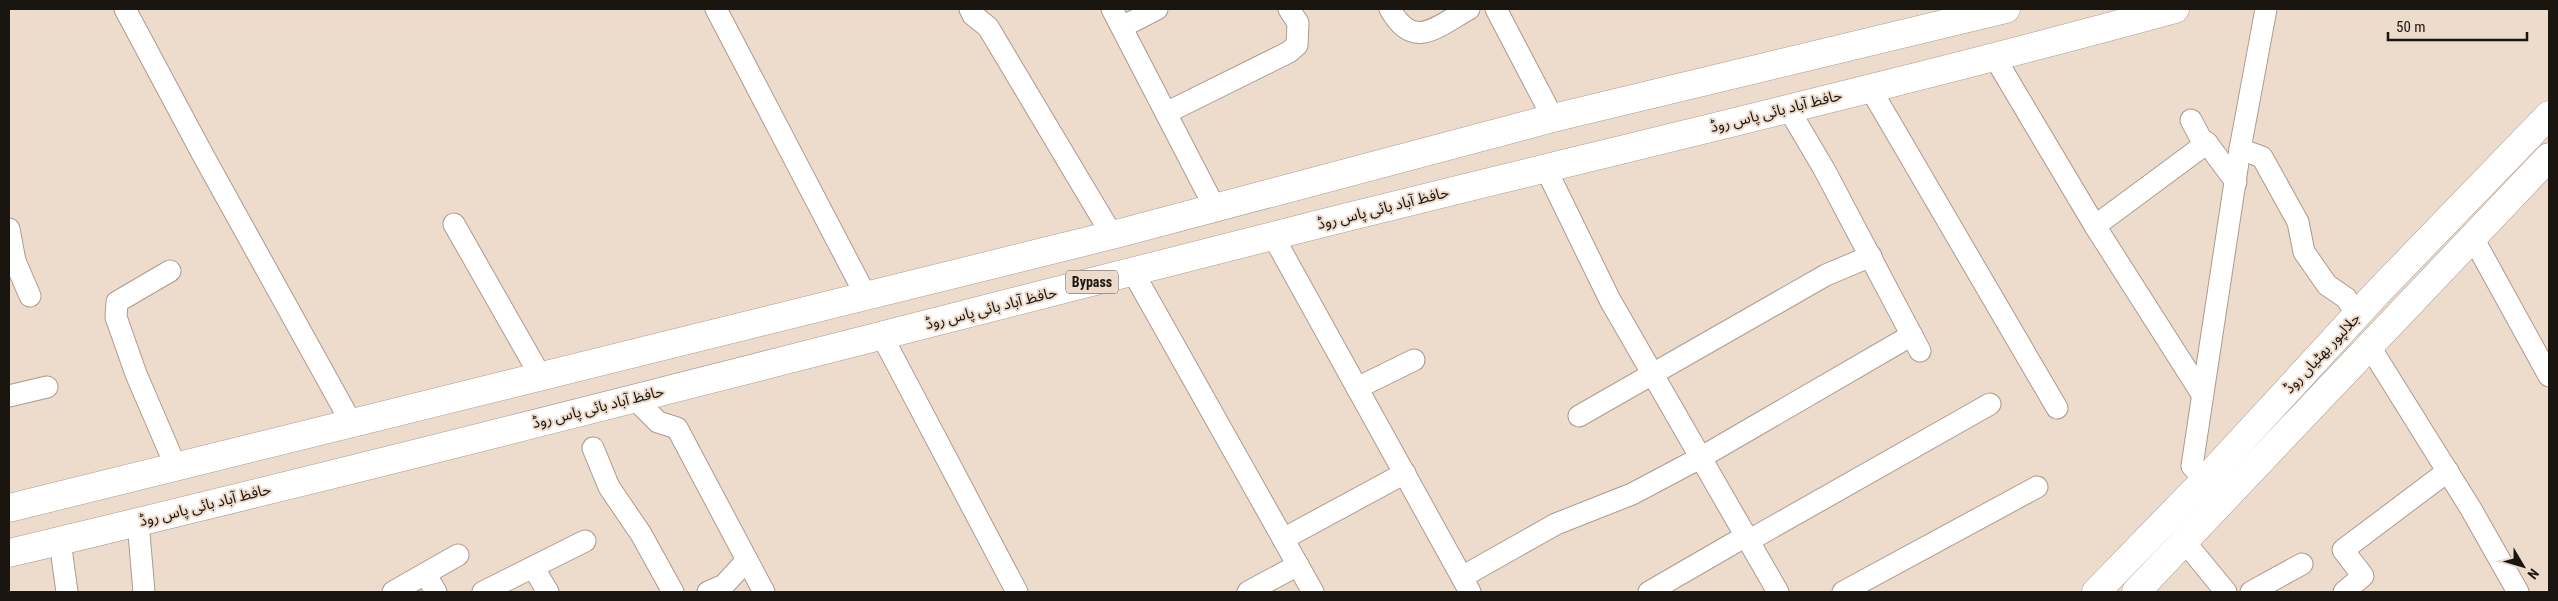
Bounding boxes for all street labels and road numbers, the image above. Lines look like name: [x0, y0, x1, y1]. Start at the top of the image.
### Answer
street label: حافظ آباد بائی پاس روڈ: [1708, 86, 1844, 137]
street label: حافظ آباد بائی پاس روڈ: [1315, 183, 1451, 234]
road number: Bypass: [1066, 270, 1118, 294]
street label: حافظ آباد بائی پاس روڈ: [923, 283, 1059, 334]
street label: جلالپور بھٹیاں روڈ: [2280, 309, 2365, 398]
street label: حافظ آباد بائی پاس روڈ: [530, 382, 666, 433]
street label: حافظ آباد بائی پاس روڈ: [137, 480, 273, 531]

